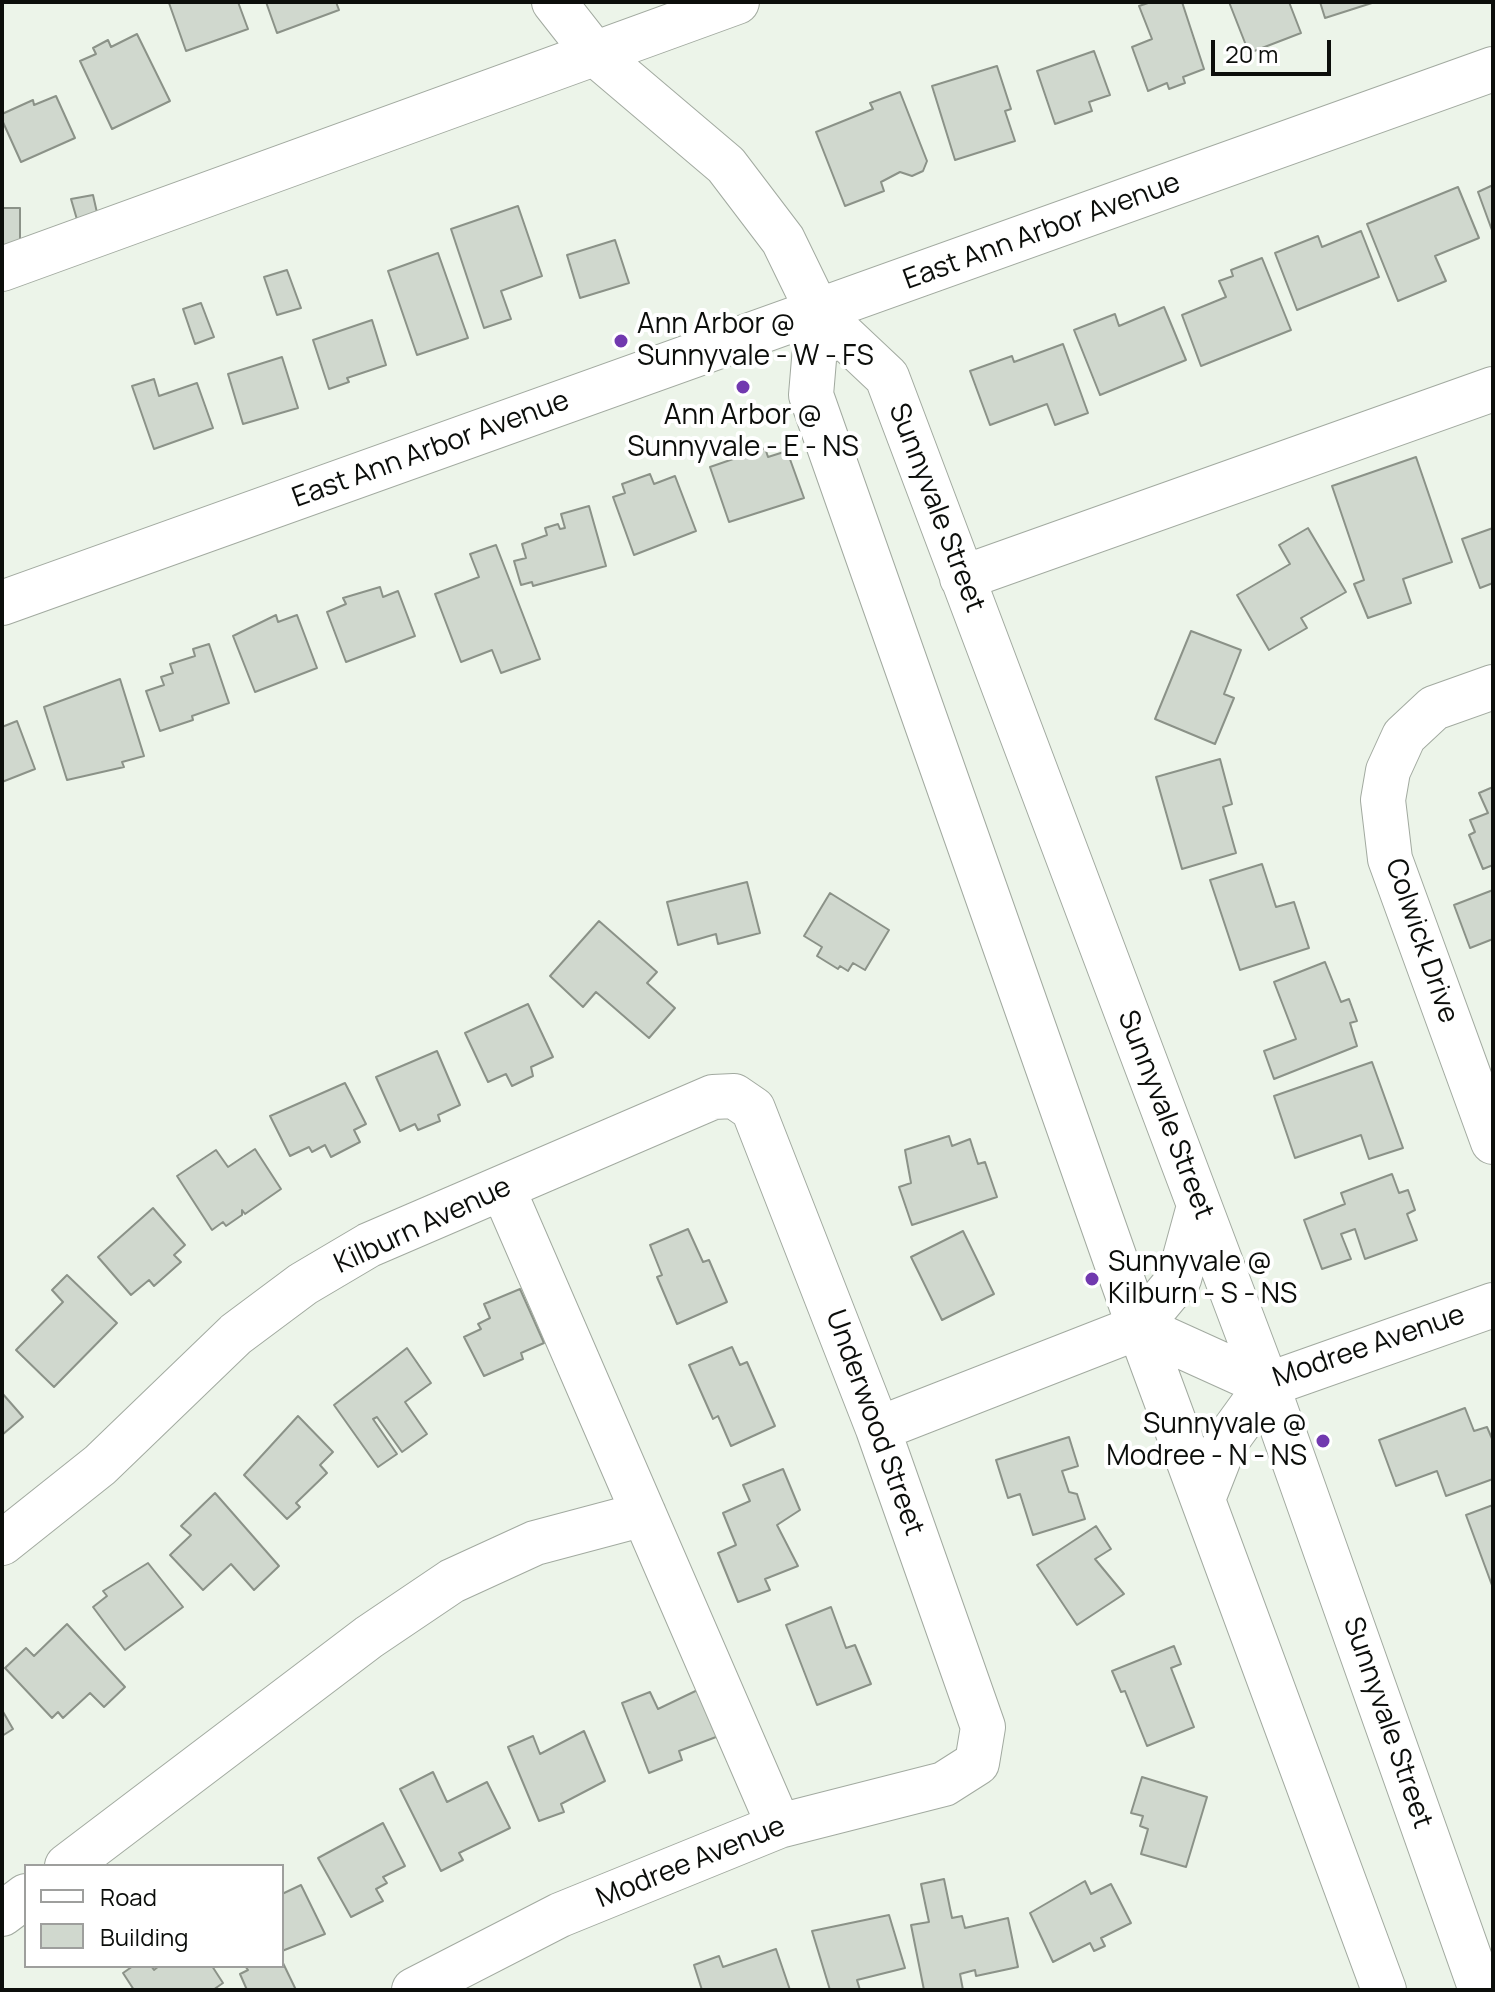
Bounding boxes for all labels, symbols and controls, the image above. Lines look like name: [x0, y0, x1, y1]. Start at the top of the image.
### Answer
scale bar: [1215, 24, 1335, 74]
text: 20 m: [1225, 37, 1278, 70]
street label: East Ann Arbor Avenue: [899, 166, 1185, 298]
place label: Ann Arbor @ Sunnyvale - W - FS: [637, 308, 874, 374]
marker: Ann Arbor @ Sunnyvale - W - FS: [612, 332, 630, 350]
marker: Ann Arbor @ Sunnyvale - E - NS: [734, 378, 752, 396]
street label: East Ann Arbor Avenue: [288, 384, 574, 516]
place label: Ann Arbor @ Sunnyvale - E - NS: [627, 399, 859, 465]
street label: Sunnyvale Street: [881, 399, 991, 617]
street label: Colwick Drive: [1377, 854, 1465, 1028]
street label: Sunnyvale Street: [1110, 1006, 1220, 1224]
street label: Kilburn Avenue: [329, 1170, 517, 1282]
place label: Sunnyvale @ Kilburn - S - NS: [1108, 1246, 1297, 1312]
marker: Sunnyvale @ Kilburn - S - NS: [1083, 1270, 1101, 1288]
street label: Modree Avenue: [1269, 1298, 1469, 1396]
street label: Underwood Street: [818, 1306, 930, 1540]
place label: Sunnyvale @ Modree - N - NS: [1106, 1408, 1307, 1474]
marker: Sunnyvale @ Modree - N - NS: [1314, 1432, 1332, 1450]
street label: Sunnyvale Street: [1335, 1613, 1439, 1833]
street label: Modree Avenue: [592, 1810, 790, 1916]
legend: [24, 1864, 284, 1968]
text: Road: [100, 1880, 157, 1913]
text: Building: [100, 1920, 188, 1953]

